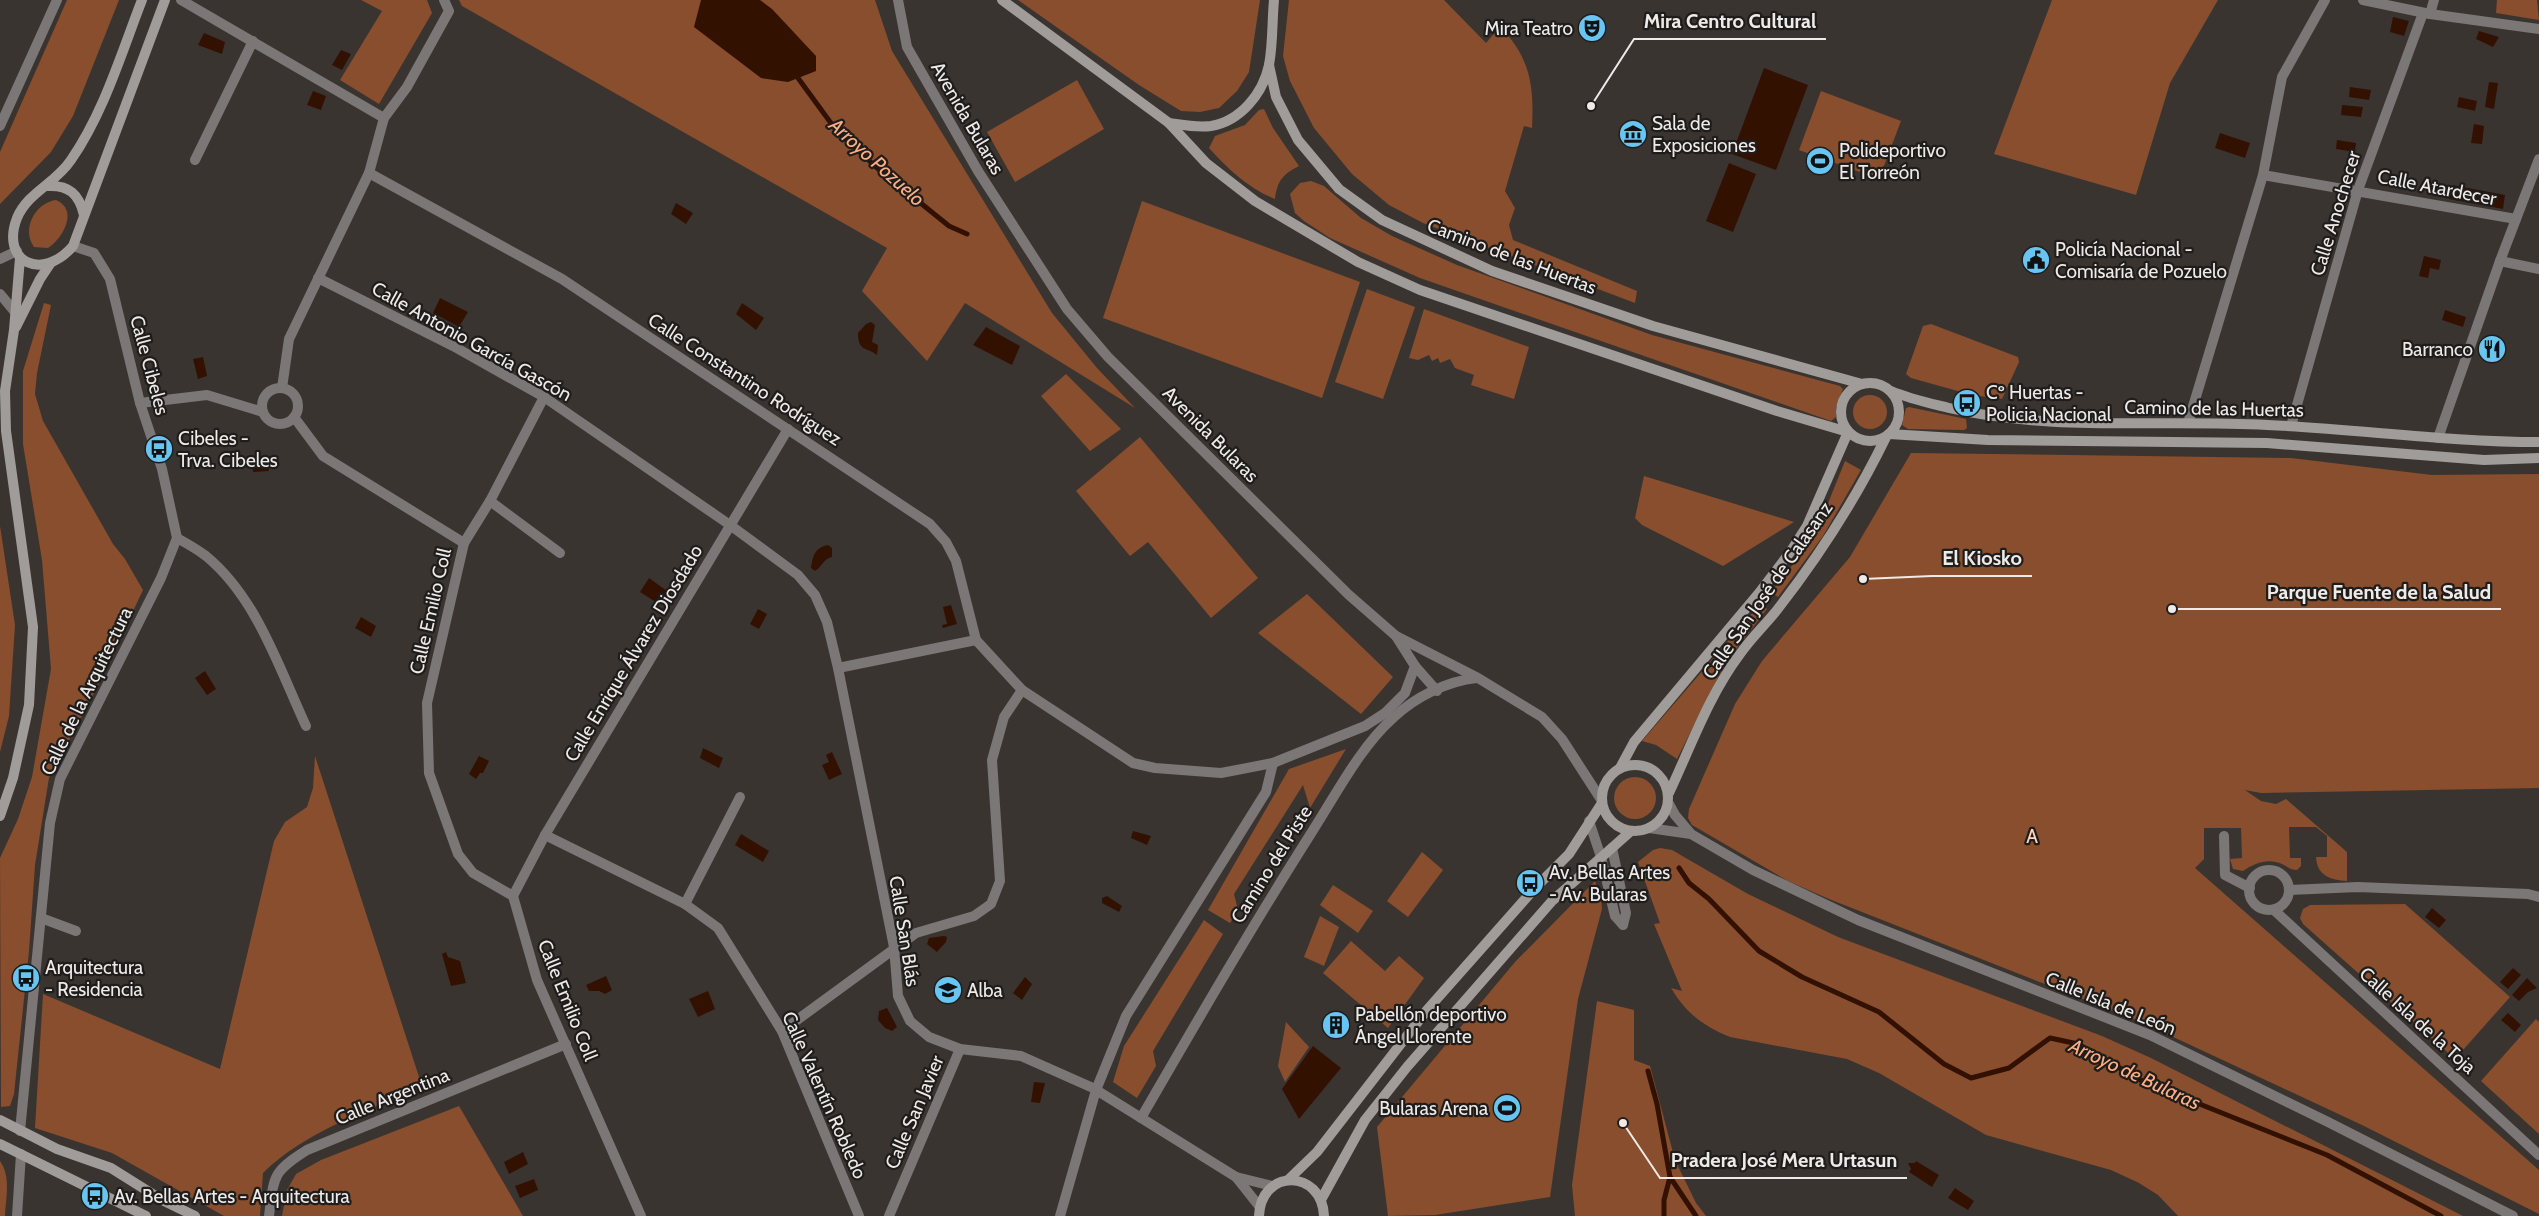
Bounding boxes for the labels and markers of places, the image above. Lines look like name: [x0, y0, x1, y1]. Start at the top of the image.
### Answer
callout: Mira Centro Cultural: [1634, 4, 1826, 39]
theatre icon: Mira Teatro: [1577, 13, 1607, 43]
place label: Mira Teatro: [1485, 17, 1573, 40]
place label: Sala de Exposiciones: [1652, 112, 1756, 157]
museum icon: Sala de Exposiciones: [1618, 119, 1648, 149]
place label: Polideportivo El Torreón: [1839, 139, 1946, 184]
sports icon: Polideportivo El Torreón: [1805, 146, 1835, 176]
place label: Policía Nacional - Comisaría de Pozuelo: [2055, 238, 2227, 283]
public building icon: Policía Nacional - Comisaría de Pozuelo: [2021, 245, 2051, 275]
restaurant icon: Barranco: [2477, 334, 2507, 364]
place label: Barranco: [2402, 338, 2473, 361]
place label: Cº Huertas - Policia Nacional: [1986, 381, 2112, 426]
bus stop icon: Cº Huertas - Policia Nacional: [1952, 388, 1982, 418]
place label: Cibeles - Trva. Cibeles: [178, 427, 278, 472]
bus stop icon: Cibeles - Trva. Cibeles: [144, 434, 174, 464]
callout: El Kiosko: [1932, 541, 2032, 576]
callout: Parque Fuente de la Salud: [2256, 574, 2501, 609]
place label: Av. Bellas Artes - Av. Bularas: [1549, 861, 1670, 906]
bus stop icon: Av. Bellas Artes - Av. Bularas: [1515, 868, 1545, 898]
place label: Arquitectura - Residencia: [45, 956, 143, 1001]
bus stop icon: Arquitectura - Residencia: [11, 963, 41, 993]
school or university icon: Alba: [933, 975, 963, 1005]
place label: Alba: [967, 979, 1003, 1002]
place label: Pabellón deportivo Ángel Llorente: [1355, 1003, 1507, 1048]
building icon: Pabellón deportivo Ángel Llorente: [1321, 1010, 1351, 1040]
sports icon: Bularas Arena: [1492, 1093, 1522, 1123]
place label: Bularas Arena: [1379, 1097, 1488, 1120]
callout: Pradera José Mera Urtasun: [1660, 1143, 1907, 1178]
bus stop icon: Av. Bellas Artes - Arquitectura: [80, 1181, 110, 1211]
place label: Av. Bellas Artes - Arquitectura: [114, 1185, 350, 1208]

